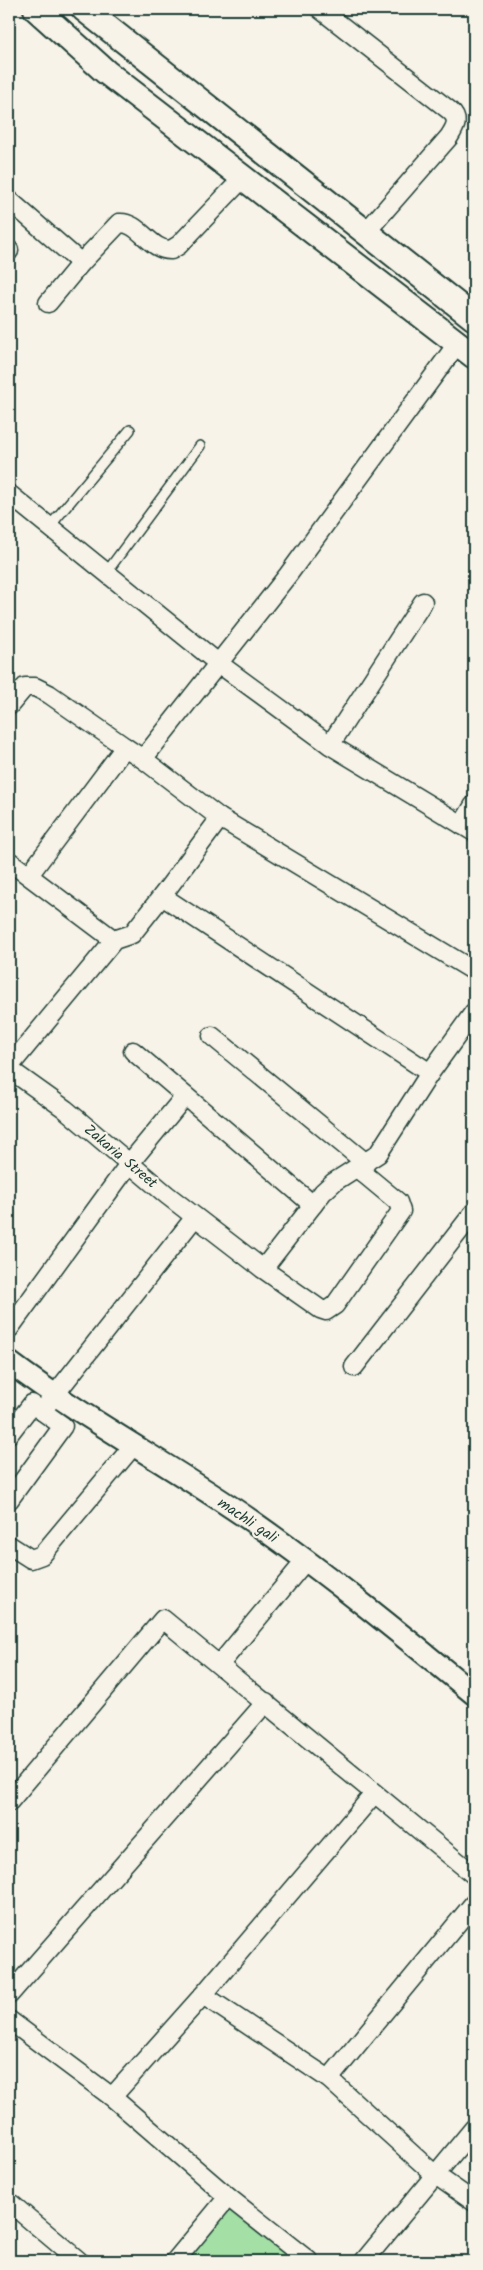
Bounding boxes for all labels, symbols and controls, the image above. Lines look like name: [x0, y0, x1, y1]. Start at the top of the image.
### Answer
street label: Zakaria Street: [78, 1119, 163, 1195]
street label: machli gali: [212, 1492, 284, 1551]

